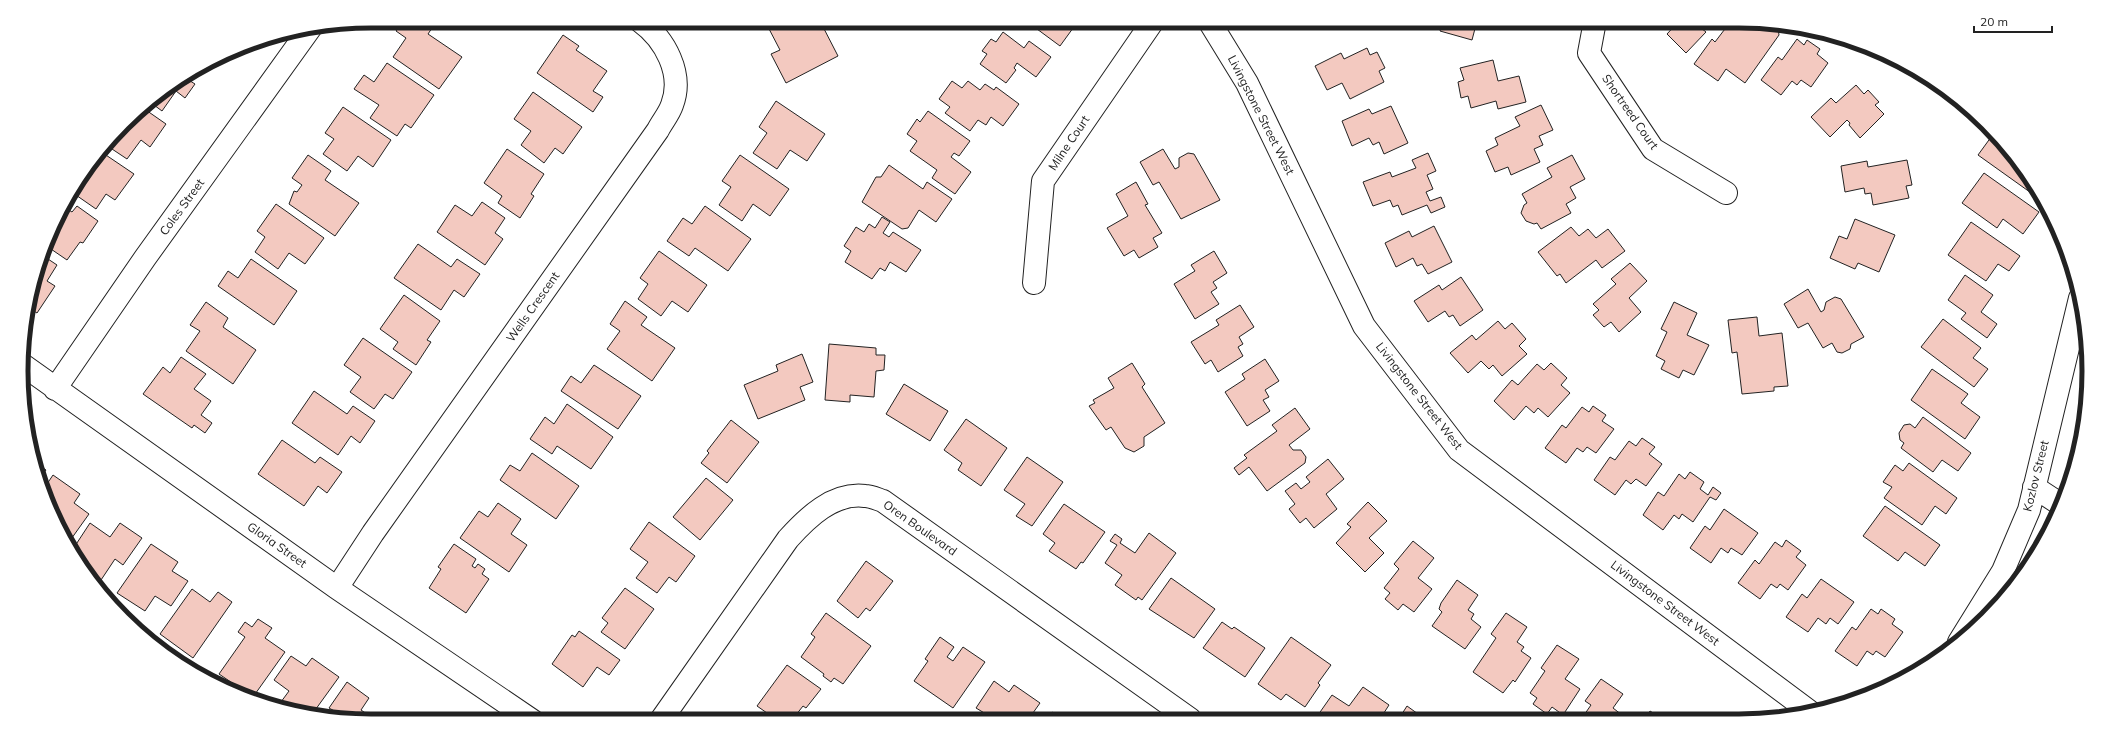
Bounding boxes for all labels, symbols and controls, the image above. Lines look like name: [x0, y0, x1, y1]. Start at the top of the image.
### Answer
scale bar: [1974, 8, 2052, 34]
text: 20 m: [1980, 14, 2008, 29]
street label: Livingstone Street West: [1225, 53, 1298, 177]
street label: Shortreed Court: [1599, 71, 1662, 152]
street label: Milne Court: [1045, 112, 1092, 173]
street label: Coles Street: [156, 175, 207, 238]
street label: Wells Crescent: [503, 269, 562, 345]
street label: Livingstone Street West: [1373, 339, 1466, 452]
street label: Kozlov Street: [2019, 439, 2052, 513]
street label: Oren Boulevard: [881, 497, 960, 559]
street label: Gloria Street: [245, 519, 310, 571]
street label: Livingstone Street West: [1608, 557, 1723, 648]

